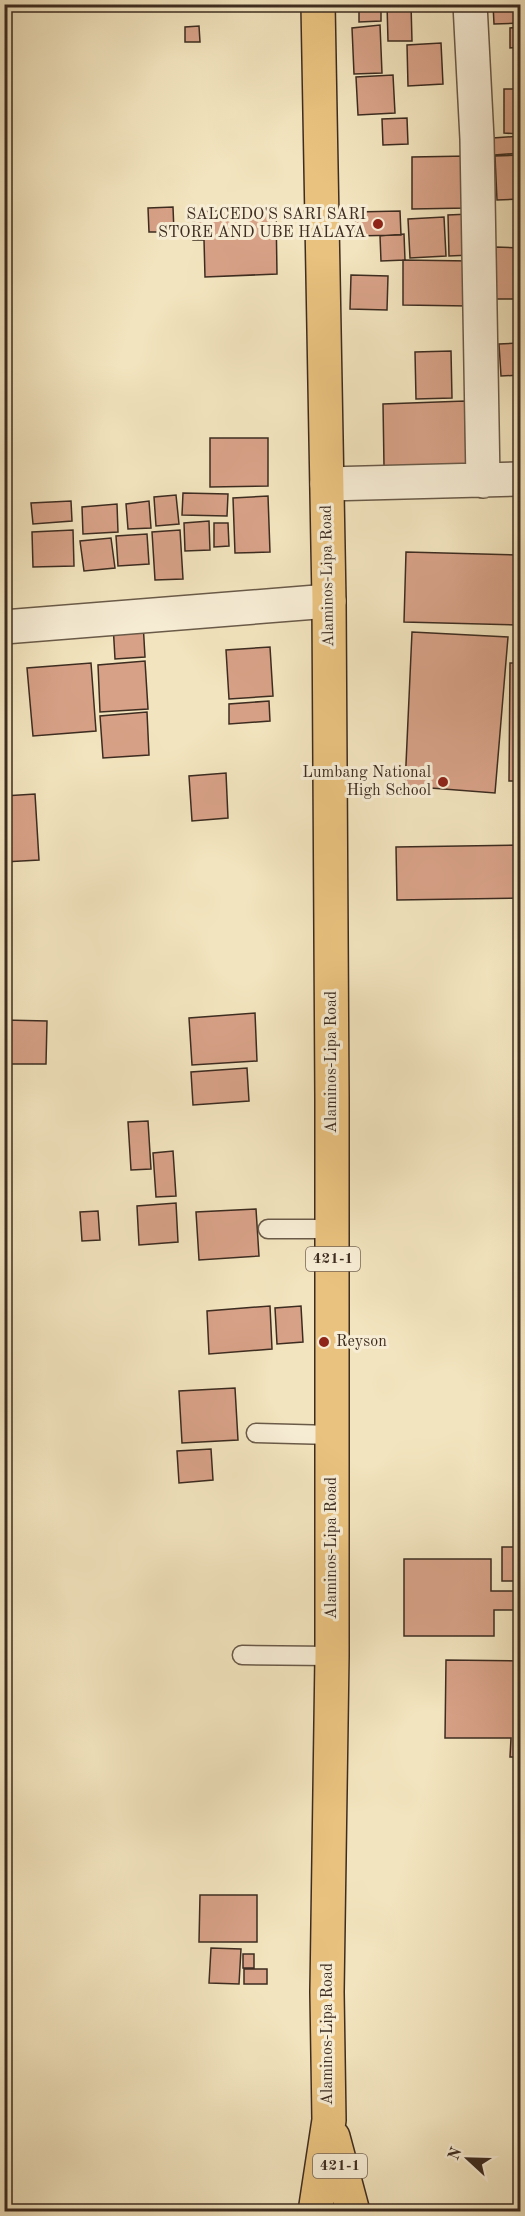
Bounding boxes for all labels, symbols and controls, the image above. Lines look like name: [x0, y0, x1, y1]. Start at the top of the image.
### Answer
place label: SALCEDO'S SARI SARI STORE AND UBE HALAYA: [158, 207, 366, 241]
marker: SALCEDO'S SARI SARI STORE AND UBE HALAYA: [371, 217, 385, 231]
street label: Alaminos-Lipa Road: [319, 505, 337, 647]
place label: Lumbang National High School: [302, 765, 431, 799]
marker: Lumbang National High School: [436, 775, 450, 789]
street label: Alaminos-Lipa Road: [324, 991, 340, 1133]
road number: 421-1: [306, 1247, 360, 1271]
place label: Reyson: [336, 1334, 387, 1350]
marker: Reyson: [317, 1335, 331, 1349]
street label: Alaminos-Lipa Road: [324, 1477, 340, 1619]
street label: Alaminos-Lipa Road: [320, 1963, 336, 2105]
north arrow: [438, 2129, 498, 2189]
text: N: [446, 2145, 466, 2163]
road number: 421-1: [313, 2154, 367, 2178]

